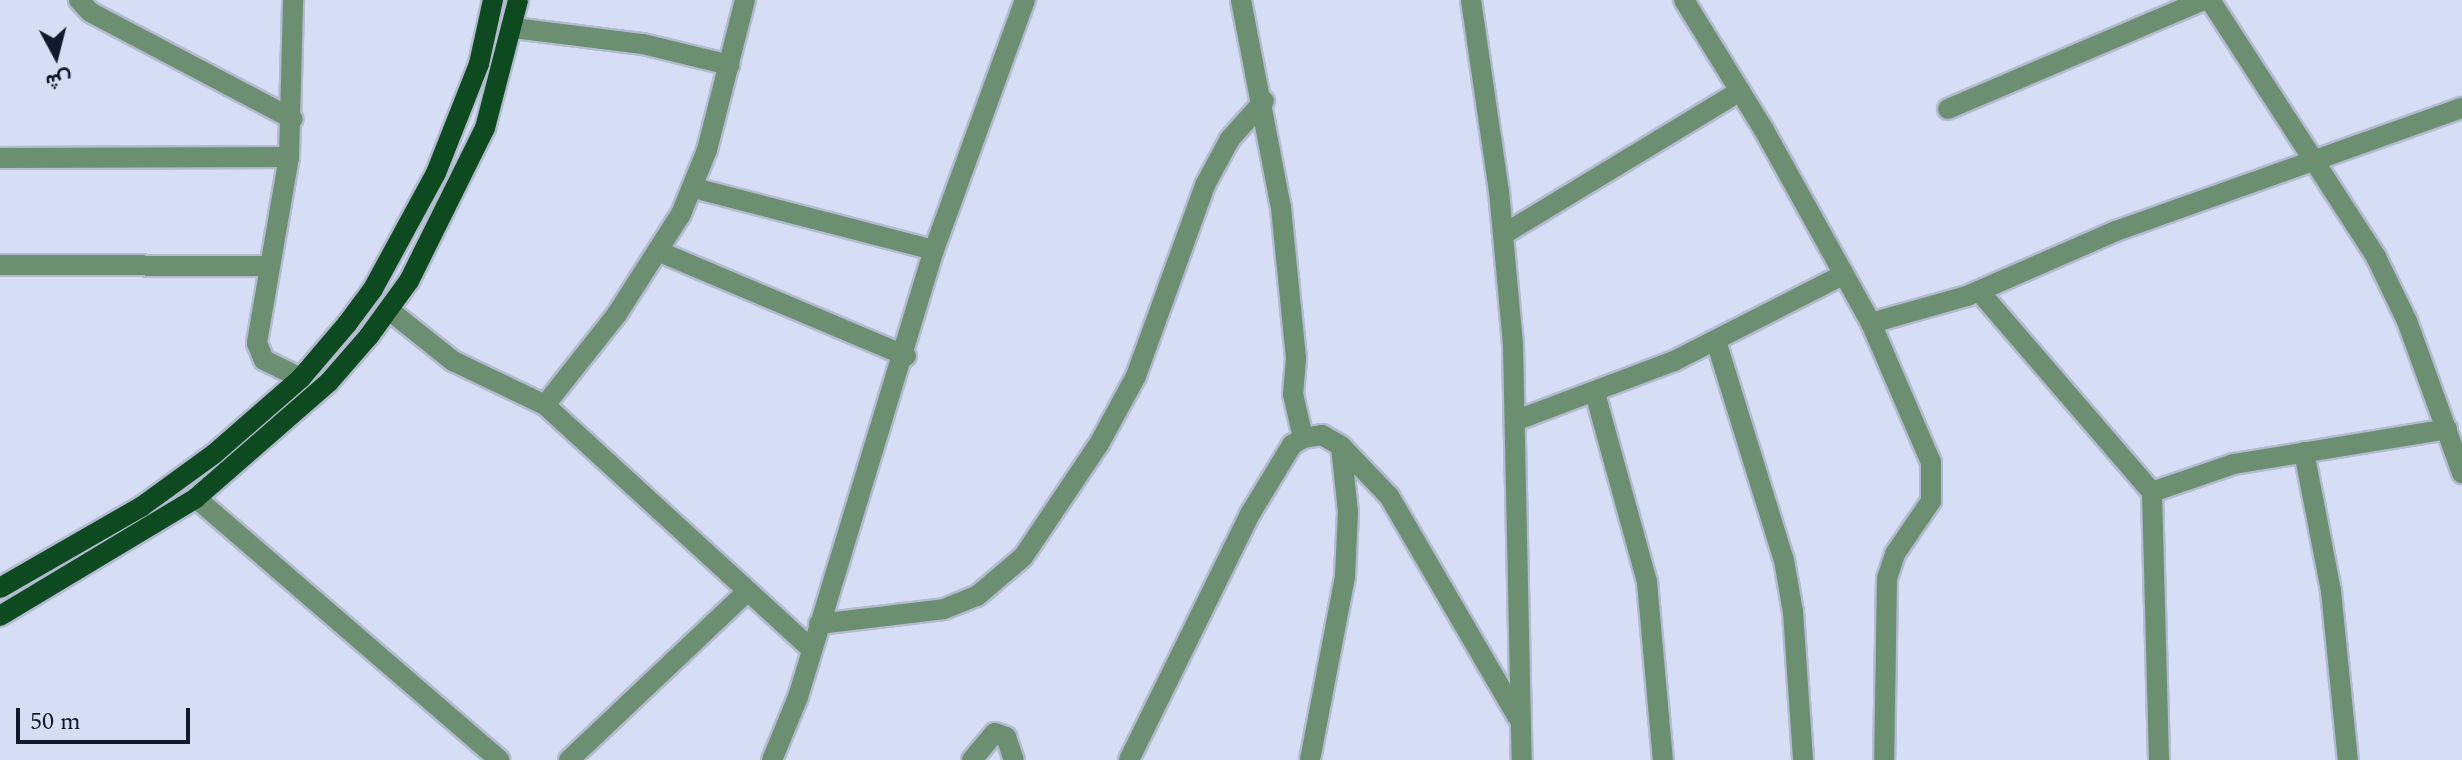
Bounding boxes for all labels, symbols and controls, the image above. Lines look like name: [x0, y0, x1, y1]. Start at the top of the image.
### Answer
north arrow: [16, 16, 96, 96]
text: ش: [44, 62, 74, 98]
scale bar: [20, 692, 194, 742]
text: 50 m: [30, 704, 81, 740]

